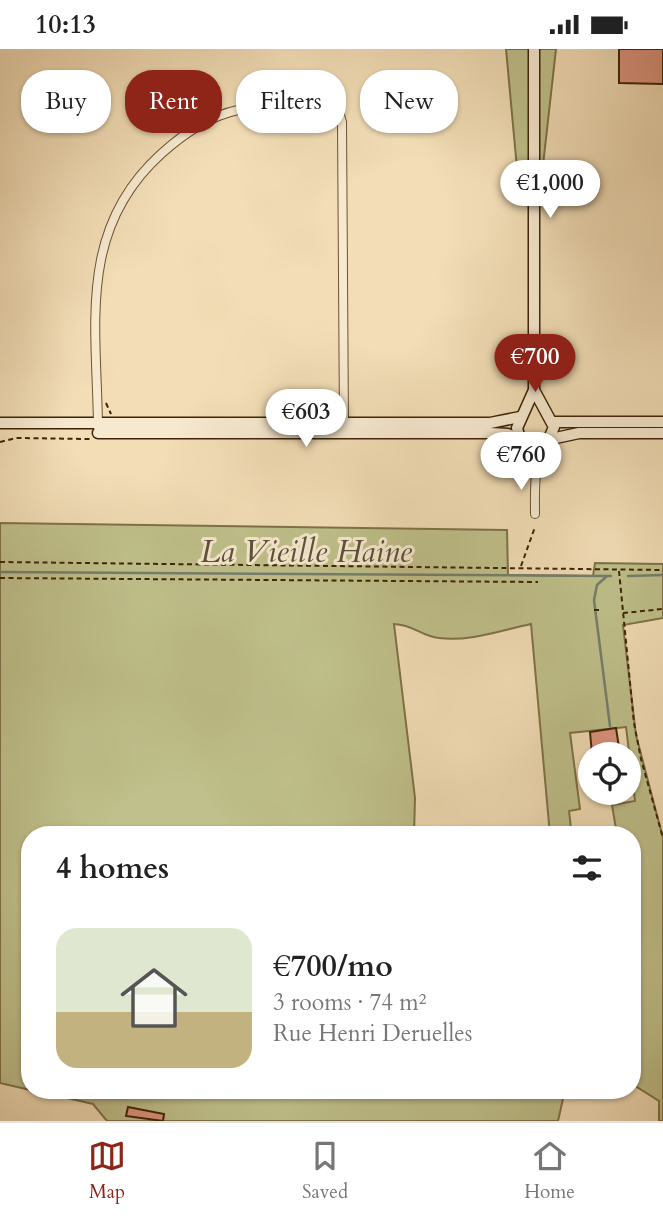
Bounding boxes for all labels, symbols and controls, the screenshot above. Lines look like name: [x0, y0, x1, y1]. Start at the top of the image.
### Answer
text: 10:13: [35, 7, 96, 42]
chip: Buy: [21, 70, 111, 133]
chip: Rent: [125, 70, 222, 133]
chip: Filters: [236, 70, 346, 133]
chip: New: [360, 70, 458, 133]
pin: €1,000: [493, 160, 607, 220]
text: €1,000: [516, 167, 584, 198]
pin: €700: [494, 335, 576, 394]
text: €700: [510, 341, 560, 372]
pin: €603: [265, 389, 347, 449]
text: €603: [281, 396, 331, 427]
pin: €760: [480, 433, 562, 492]
text: €760: [496, 439, 546, 470]
water label: La Vieille Haine: [200, 530, 413, 574]
map controls: [578, 742, 641, 805]
button: locate: [578, 742, 641, 805]
text: 4 homes: [56, 848, 169, 889]
icon: filters: [568, 849, 606, 887]
text: €700/mo: [273, 946, 393, 987]
icon: home: [112, 956, 196, 1040]
text: 3 rooms · 74 m²: [273, 987, 426, 1018]
text: Rue Henri Deruelles: [273, 1018, 472, 1049]
tab: Map: [88, 1137, 126, 1205]
tab: Saved: [302, 1137, 348, 1205]
tab: Home: [524, 1137, 575, 1205]

